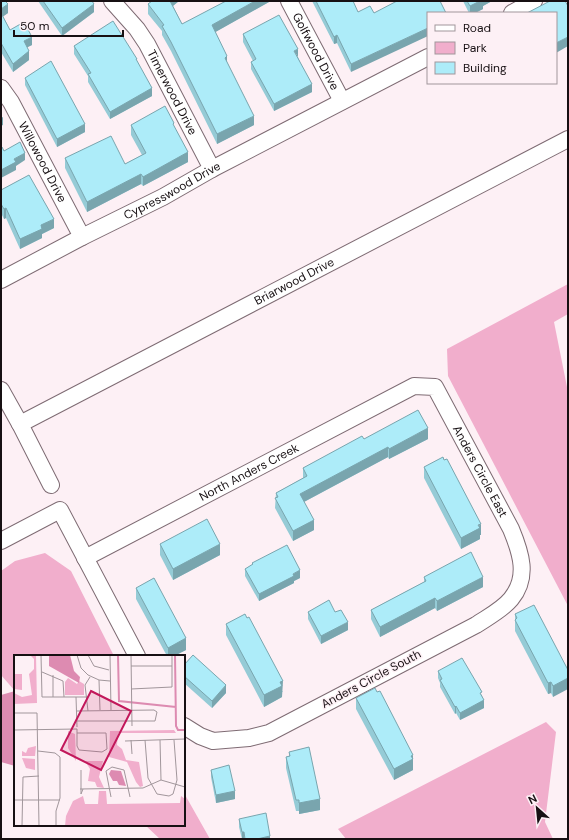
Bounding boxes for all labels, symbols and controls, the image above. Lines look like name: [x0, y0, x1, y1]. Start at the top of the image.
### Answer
street label: Golfwood Drive: [289, 10, 343, 93]
scale bar: [14, 12, 123, 38]
legend: [427, 12, 557, 84]
text: 50 m: [20, 18, 49, 34]
text: Road: [463, 20, 491, 36]
text: Park: [463, 40, 487, 56]
street label: Timerwood Drive: [143, 47, 201, 138]
text: Building: [463, 60, 507, 76]
street label: Willowood Drive: [15, 119, 70, 205]
street label: Cypresswood Drive: [121, 158, 223, 223]
street label: Briarwood Drive: [251, 254, 337, 309]
street label: Anders Circle East: [449, 423, 511, 520]
street label: North Anders Creek: [196, 440, 301, 505]
street label: Anders Circle South: [318, 646, 424, 712]
inset map: [14, 655, 185, 826]
north arrow: [517, 788, 557, 828]
text: N: [526, 791, 539, 807]

